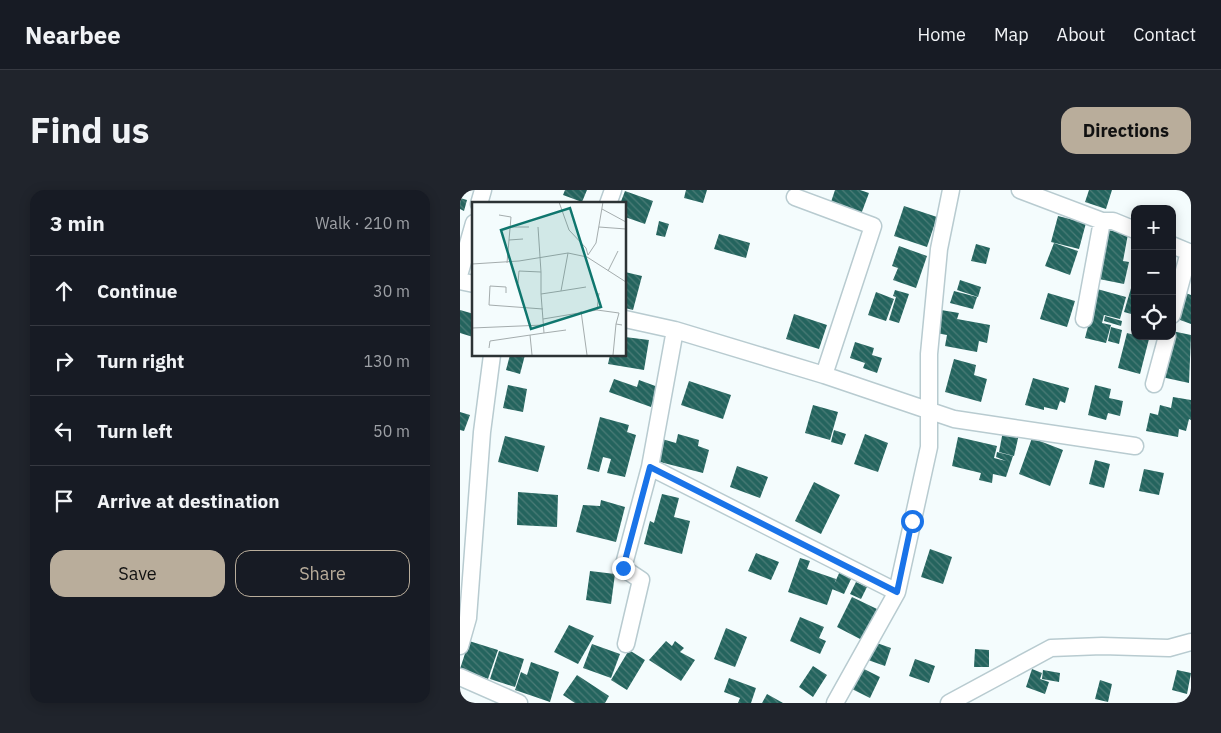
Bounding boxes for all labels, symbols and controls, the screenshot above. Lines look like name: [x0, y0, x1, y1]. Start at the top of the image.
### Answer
text: Nearbee: [25, 19, 121, 51]
text: Home: [918, 23, 966, 46]
text: Map: [994, 23, 1029, 46]
text: About: [1057, 23, 1105, 46]
text: Contact: [1133, 23, 1196, 46]
text: Find us: [30, 107, 149, 153]
button: Directions: [1061, 107, 1191, 154]
inset map: [472, 202, 626, 356]
map controls: [1131, 205, 1176, 340]
button: +: [1131, 205, 1176, 250]
text: 3 min: [50, 209, 105, 237]
text: Walk · 210 m: [315, 213, 410, 233]
button: −: [1131, 250, 1176, 295]
icon: ahead: [50, 277, 78, 305]
text: Continue: [97, 279, 177, 303]
text: 30 m: [373, 281, 410, 301]
button: locate: [1131, 295, 1176, 340]
icon: right: [50, 347, 78, 375]
text: Turn right: [97, 349, 184, 373]
text: 130 m: [363, 351, 410, 371]
icon: left: [50, 417, 78, 445]
text: Turn left: [97, 419, 173, 443]
text: 50 m: [373, 421, 410, 441]
icon: arrive: [50, 487, 78, 515]
text: Arrive at destination: [97, 489, 280, 513]
route start: [901, 510, 924, 533]
button: Save: [50, 550, 225, 597]
button: Share: [235, 550, 410, 597]
route end: [612, 557, 635, 580]

